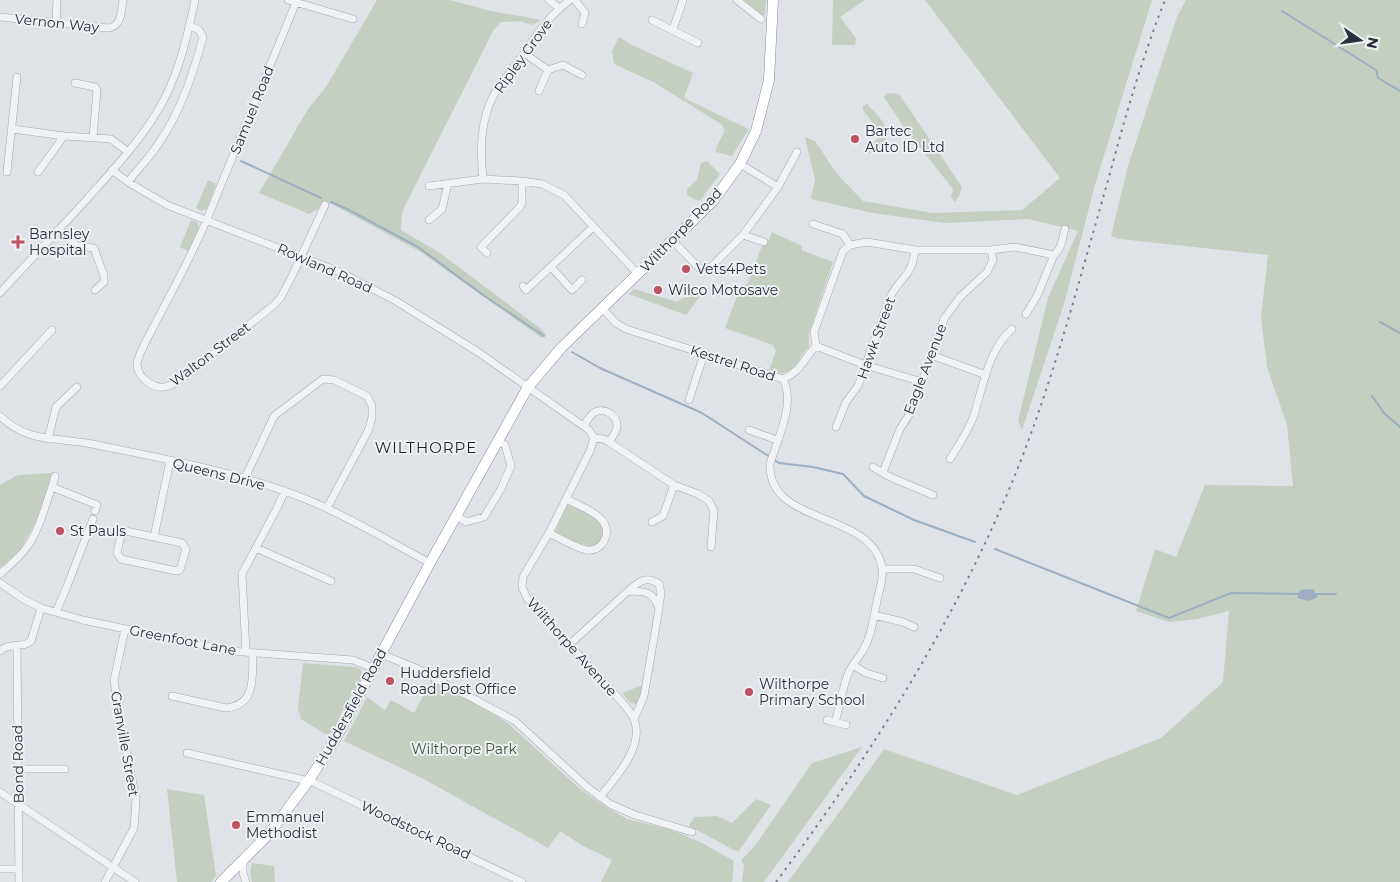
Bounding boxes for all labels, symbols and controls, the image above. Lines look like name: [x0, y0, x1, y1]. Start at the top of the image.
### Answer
street label: Vernon Way: [14, 10, 100, 36]
street label: Ripley Grove: [490, 15, 556, 97]
north arrow: [1335, 15, 1385, 65]
text: N: [1363, 35, 1383, 50]
street label: Samuel Road: [226, 63, 278, 157]
place label: Bartec Auto ID Ltd: [865, 122, 945, 156]
marker: Bartec Auto ID Ltd: [849, 133, 861, 145]
street label: Wilthorpe Road: [636, 184, 726, 276]
place label: Barnsley Hospital: [29, 225, 90, 259]
marker: Barnsley Hospital: [11, 235, 25, 249]
street label: Rowland Road: [275, 239, 375, 297]
place label: Vets4Pets: [696, 260, 766, 278]
marker: Vets4Pets: [680, 263, 692, 275]
place label: Wilco Motosave: [668, 281, 778, 299]
marker: Wilco Motosave: [652, 284, 664, 296]
street label: Hawk Street: [853, 294, 899, 382]
street label: Walton Street: [166, 318, 254, 390]
street label: Eagle Avenue: [899, 321, 951, 417]
street label: Kestrel Road: [688, 341, 778, 385]
district label: WILTHORPE: [375, 438, 477, 457]
street label: Queens Drive: [171, 454, 267, 494]
place label: St Pauls: [70, 522, 126, 540]
marker: St Pauls: [54, 525, 66, 537]
street label: Wilthorpe Avenue: [523, 594, 621, 700]
street label: Greenfoot Lane: [128, 621, 238, 659]
street label: Huddersfield Road: [311, 645, 391, 769]
place label: Huddersfield Road Post Office: [400, 664, 516, 698]
marker: Huddersfield Road Post Office: [384, 675, 396, 687]
place label: Wilthorpe Primary School: [759, 675, 865, 709]
marker: Wilthorpe Primary School: [743, 686, 755, 698]
street label: Granville Street: [107, 690, 143, 798]
street label: Bond Road: [8, 725, 28, 803]
park label: Wilthorpe Park: [411, 740, 517, 758]
street label: Woodstock Road: [358, 797, 474, 863]
place label: Emmanuel Methodist: [246, 808, 324, 842]
marker: Emmanuel Methodist: [230, 819, 242, 831]

